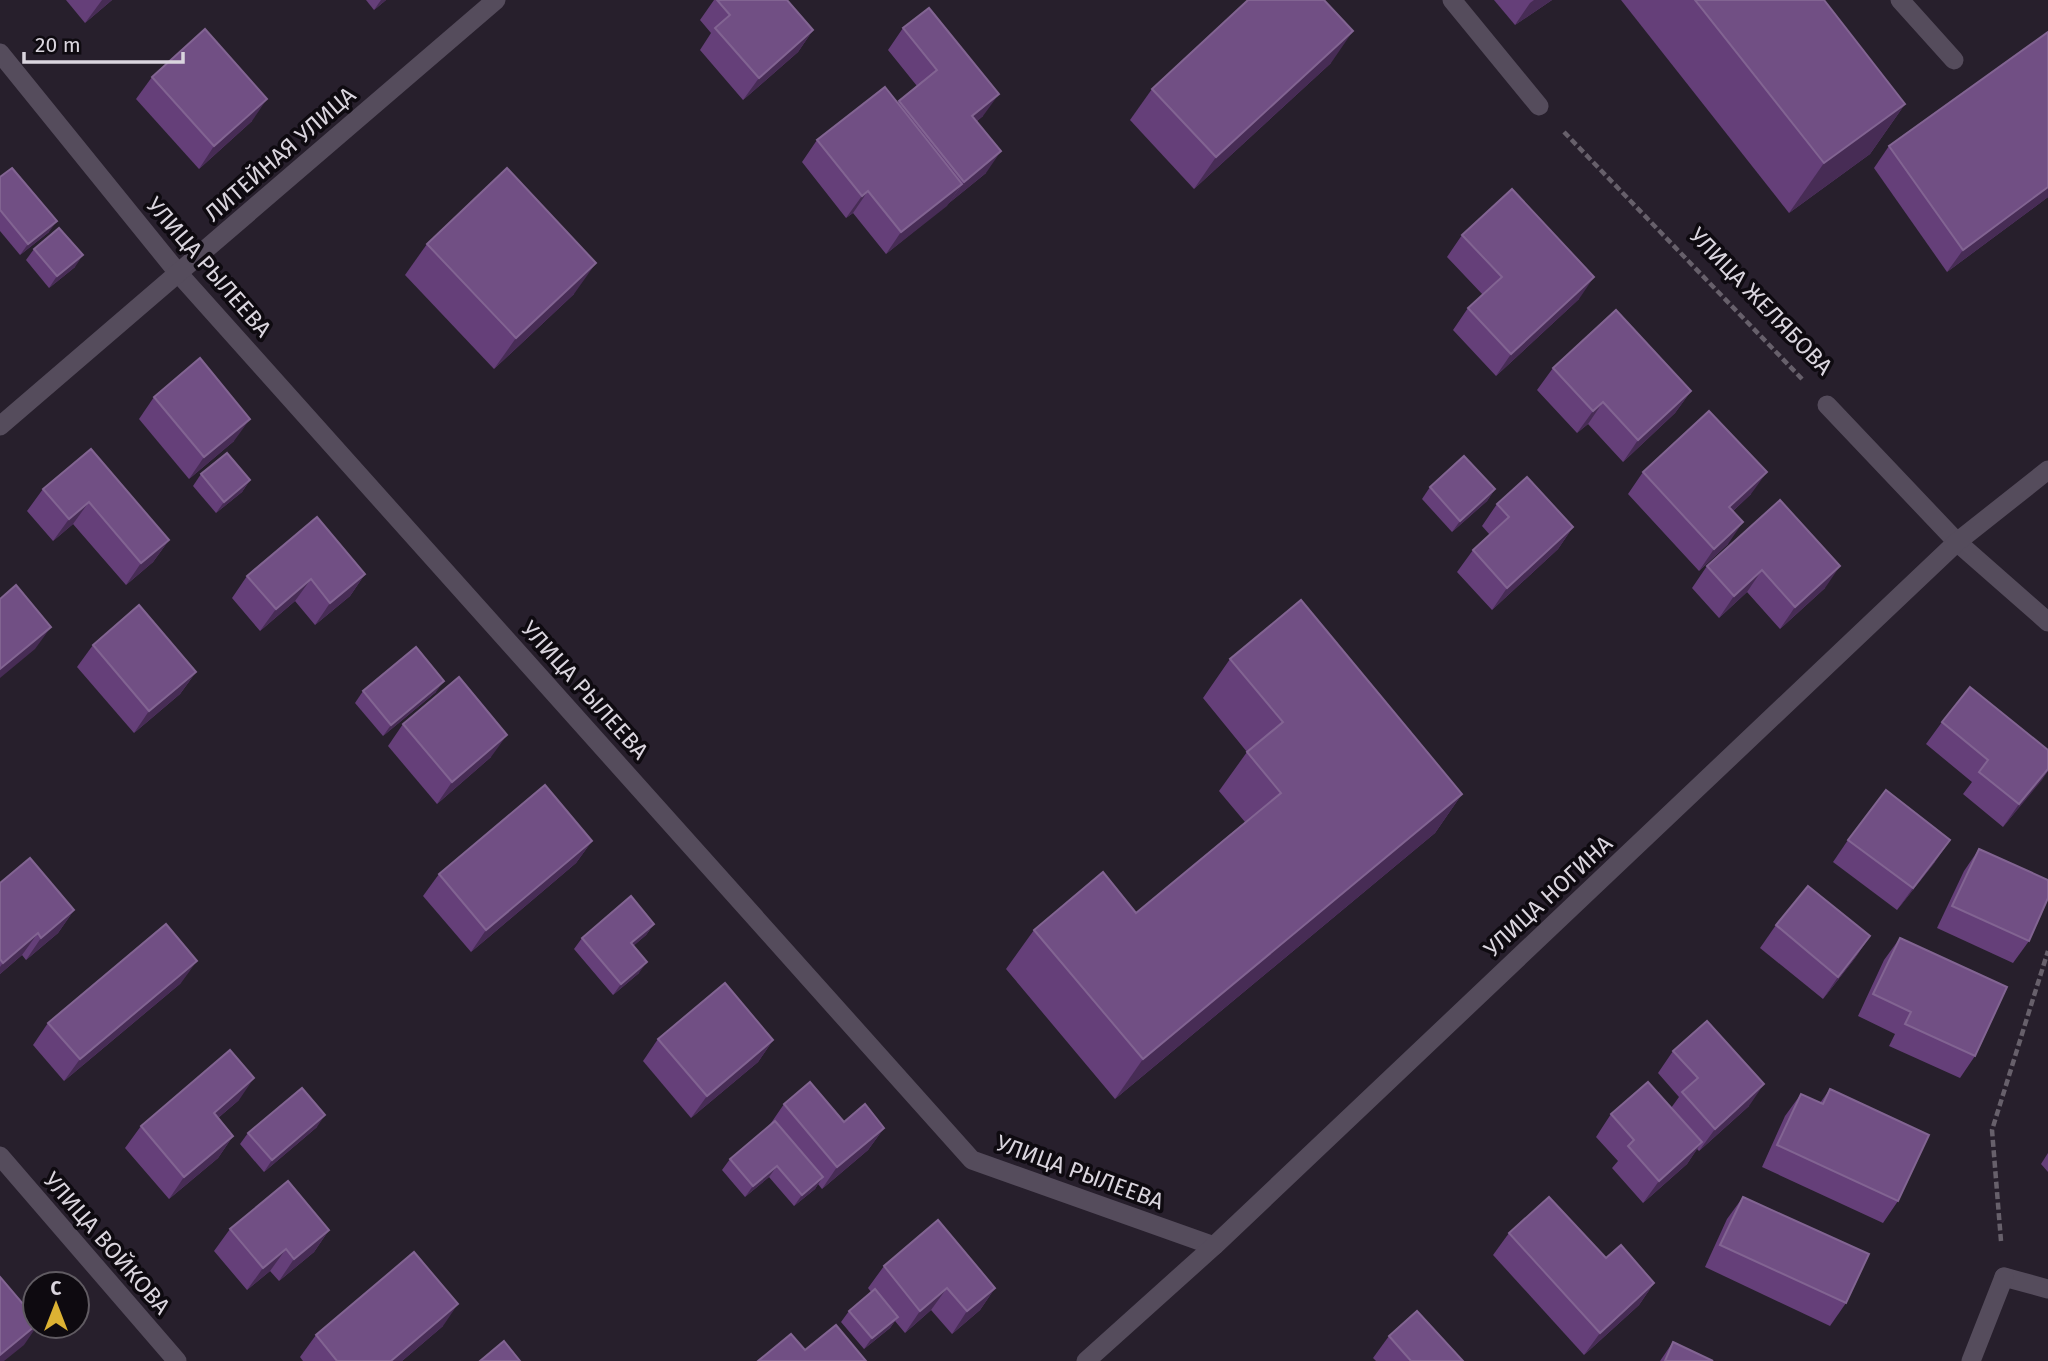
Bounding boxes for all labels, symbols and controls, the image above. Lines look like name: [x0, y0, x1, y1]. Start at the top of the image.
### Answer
scale bar: [24, 21, 184, 65]
text: 20 m: [35, 32, 81, 58]
street label: ЛИТЕЙНАЯ УЛИЦА: [199, 80, 362, 227]
street label: УЛИЦА РЫЛЕЕВА: [141, 191, 278, 343]
street label: УЛИЦА ЖЕЛЯБОВА: [1684, 222, 1839, 381]
street label: УЛИЦА РЫЛЕЕВА: [516, 615, 655, 766]
street label: УЛИЦА НОГИНА: [1478, 829, 1619, 963]
street label: УЛИЦА РЫЛЕЕВА: [992, 1129, 1168, 1216]
street label: УЛИЦА ВОЙКОВА: [38, 1166, 177, 1320]
north arrow: [21, 1270, 91, 1340]
text: С: [51, 1277, 62, 1300]

